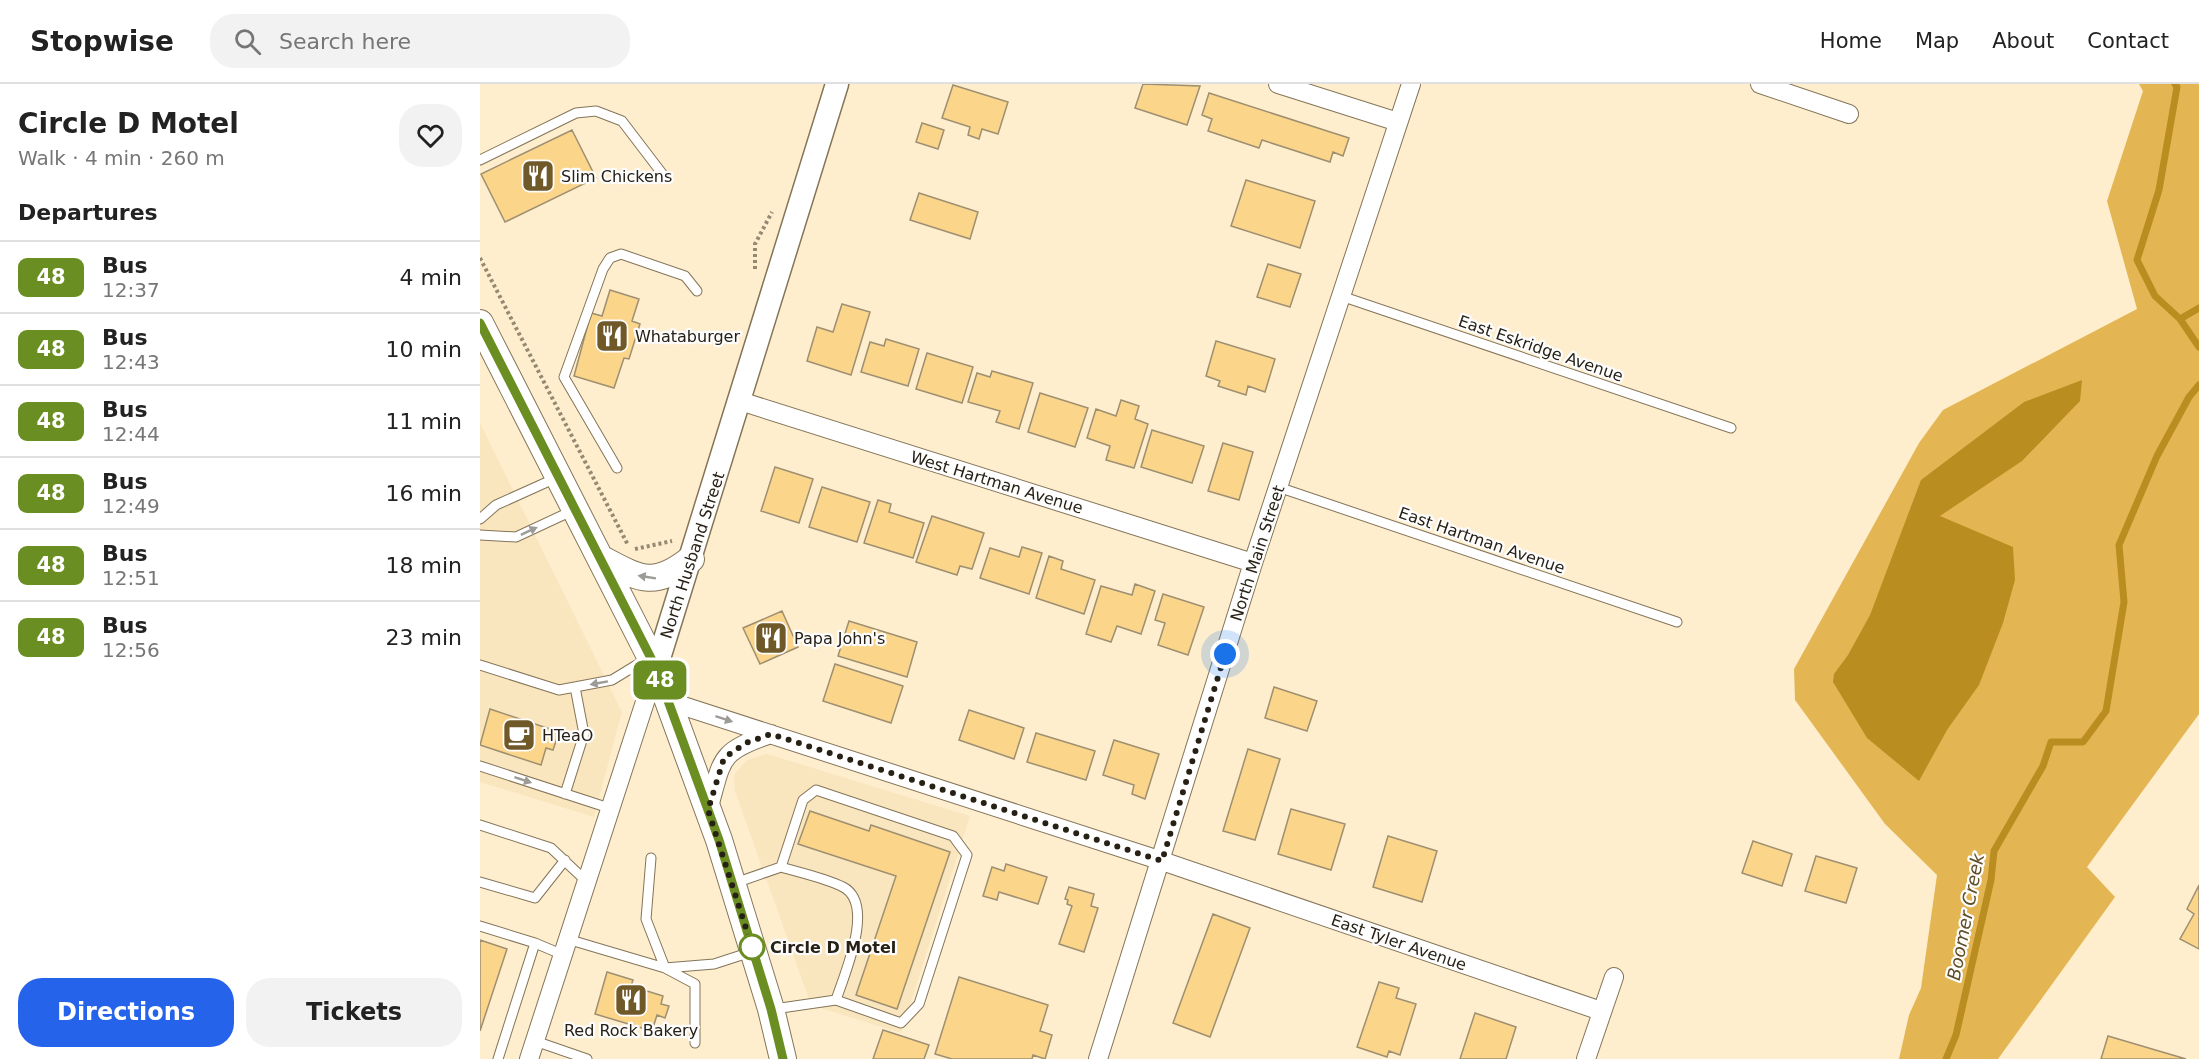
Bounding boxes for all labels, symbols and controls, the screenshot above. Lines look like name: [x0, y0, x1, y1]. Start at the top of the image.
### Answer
search box: [210, 14, 630, 68]
text: Stopwise: [30, 25, 174, 58]
icon: search: [231, 25, 264, 58]
text: Search here: [279, 29, 411, 54]
text: Home: [1820, 29, 1882, 53]
text: Map: [1915, 29, 1959, 53]
text: About: [1992, 29, 2054, 53]
text: Contact: [2087, 29, 2169, 53]
button: heart: [399, 104, 462, 167]
text: Circle D Motel: [18, 107, 239, 140]
text: Walk · 4 min · 260 m: [18, 146, 225, 170]
restaurant icon: Slim Chickens: [520, 158, 556, 194]
place label: Slim Chickens: [561, 167, 672, 186]
text: Departures: [18, 200, 158, 225]
text: Bus: [102, 253, 148, 278]
text: 48: [36, 265, 66, 289]
text: 4 min: [400, 265, 462, 290]
text: 12:37: [102, 278, 160, 302]
street label: East Eskridge Avenue: [1456, 311, 1626, 386]
restaurant icon: Whataburger: [594, 318, 630, 354]
text: Bus: [102, 325, 148, 350]
place label: Whataburger: [635, 327, 740, 346]
text: 48: [36, 337, 66, 361]
text: 10 min: [386, 337, 462, 362]
text: 12:43: [102, 350, 160, 374]
text: Bus: [102, 397, 148, 422]
text: 48: [36, 409, 66, 433]
text: 11 min: [386, 409, 462, 434]
text: 12:44: [102, 422, 160, 446]
street label: West Hartman Avenue: [908, 447, 1085, 518]
text: Bus: [102, 469, 148, 494]
street label: North Husband Street: [657, 469, 728, 641]
text: 48: [36, 481, 66, 505]
text: 16 min: [386, 481, 462, 506]
street label: North Main Street: [1227, 483, 1288, 623]
text: 12:49: [102, 494, 160, 518]
street label: East Hartman Avenue: [1396, 503, 1567, 578]
one-way arrow: [521, 527, 538, 536]
text: Bus: [102, 541, 148, 566]
text: 48: [36, 553, 66, 577]
text: 18 min: [386, 553, 462, 578]
text: 12:51: [102, 566, 160, 590]
one-way arrow: [637, 573, 656, 582]
text: Bus: [102, 613, 148, 638]
restaurant icon: Papa John's: [753, 620, 789, 656]
text: 48: [36, 625, 66, 649]
text: 23 min: [386, 625, 462, 650]
place label: Papa John's: [794, 629, 885, 648]
text: 12:56: [102, 638, 160, 662]
your location: [1210, 639, 1240, 669]
line badge: 48: [633, 660, 687, 700]
text: 48: [645, 668, 675, 692]
one-way arrow: [589, 678, 608, 687]
one-way arrow: [715, 715, 733, 724]
cafe icon: HTeaO: [501, 717, 537, 753]
place label: HTeaO: [542, 726, 593, 745]
one-way arrow: [514, 776, 532, 785]
water label: Boomer Creek: [1943, 850, 1988, 982]
street label: East Tyler Avenue: [1329, 910, 1469, 975]
marker: Circle D Motel: [739, 934, 765, 960]
place label: Circle D Motel: [770, 938, 896, 957]
button: Directions: [18, 978, 234, 1047]
button: Tickets: [246, 978, 462, 1047]
restaurant icon: Red Rock Bakery: [613, 982, 649, 1018]
place label: Red Rock Bakery: [564, 1021, 698, 1040]

